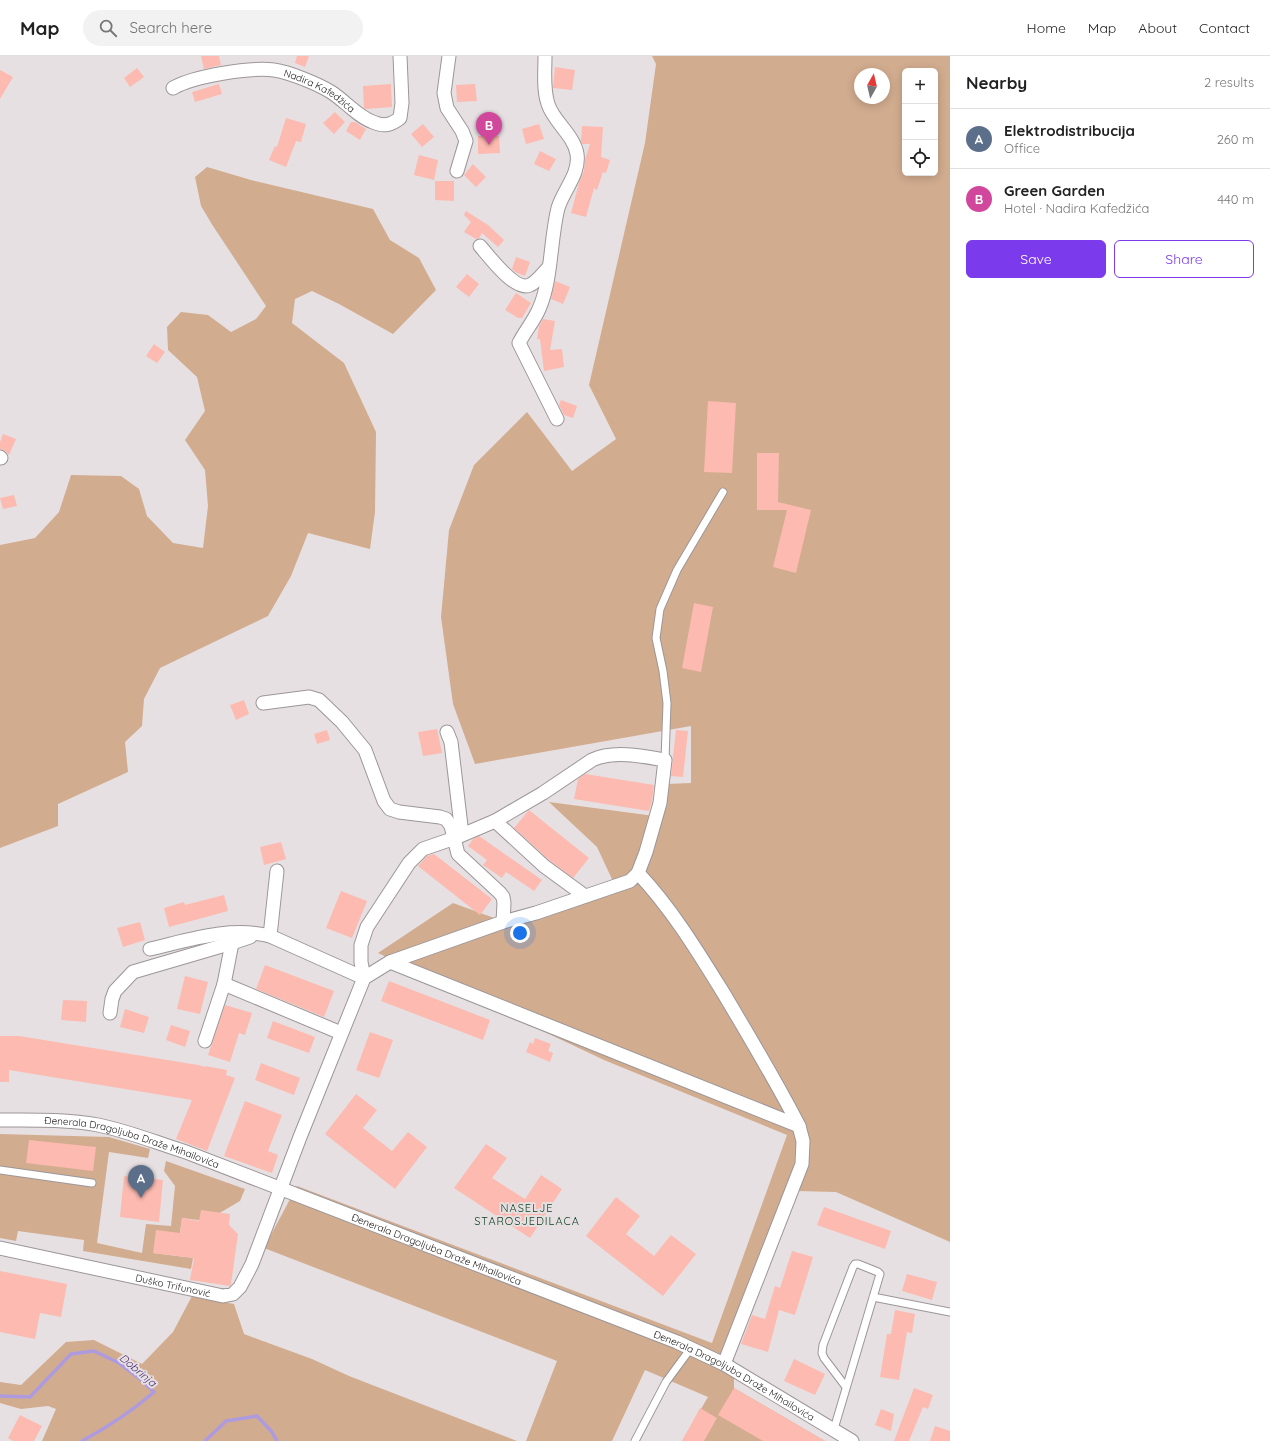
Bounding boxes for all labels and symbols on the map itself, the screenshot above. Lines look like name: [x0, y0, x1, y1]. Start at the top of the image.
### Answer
street label: Nadira Kafedžića: [282, 66, 358, 115]
north arrow: [854, 68, 890, 104]
pin: B: [476, 112, 502, 145]
your location: [510, 923, 530, 943]
street label: Đenerala Dragoljuba Draže Mihailovića: [44, 1114, 221, 1171]
pin: A: [128, 1165, 154, 1198]
district label: NASELJE STAROSJEDILACA: [474, 1201, 580, 1228]
street label: Đenerala Dragoljuba Draže Mihailovića: [350, 1210, 523, 1288]
street label: Duško Trifunović: [134, 1271, 212, 1300]
street label: Đenerala Dragoljuba Draže Mihailovića: [652, 1327, 817, 1424]
water label: Dobrinja: [117, 1351, 160, 1390]

